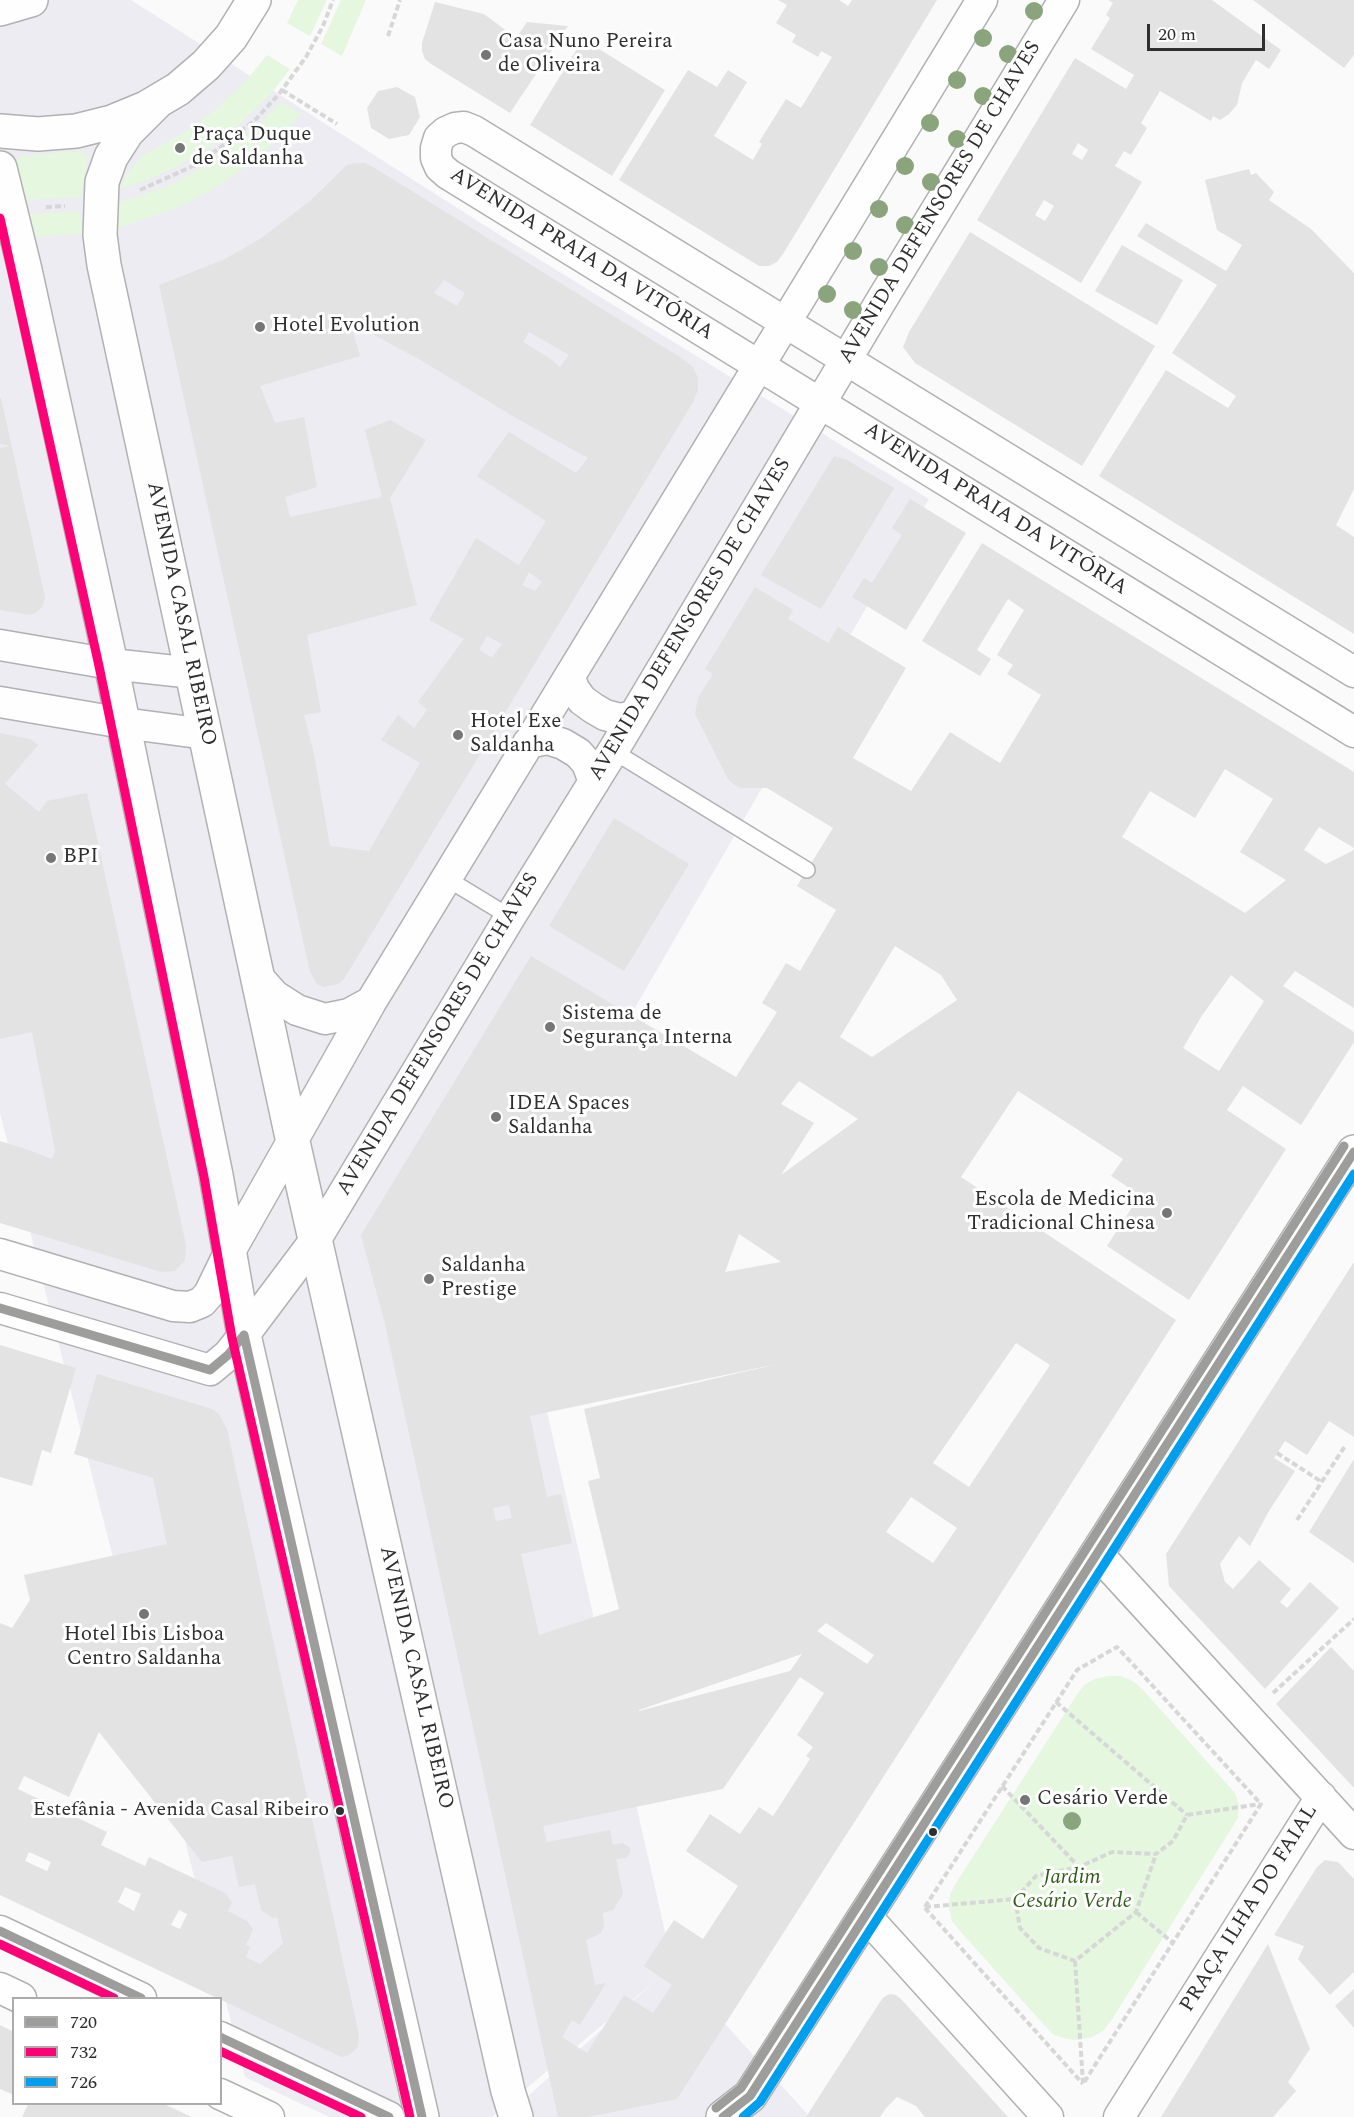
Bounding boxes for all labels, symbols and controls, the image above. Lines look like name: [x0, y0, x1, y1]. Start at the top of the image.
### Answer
scale bar: [1150, 12, 1268, 50]
text: 20 m: [1158, 21, 1196, 48]
place label: Casa Nuno Pereira de Oliveira: [498, 30, 673, 80]
street label: AVENIDA DEFENSORES DE CHAVES: [834, 37, 1048, 369]
marker: Casa Nuno Pereira de Oliveira: [479, 48, 493, 62]
place label: Praça Duque de Saldanha: [192, 123, 311, 173]
marker: Praça Duque de Saldanha: [173, 141, 187, 155]
street label: AVENIDA PRAIA DA VITÓRIA: [444, 163, 718, 347]
place label: Hotel Evolution: [272, 314, 420, 340]
marker: Hotel Evolution: [253, 320, 267, 334]
street label: AVENIDA PRAIA DA VITÓRIA: [858, 418, 1132, 602]
street label: AVENIDA DEFENSORES DE CHAVES: [584, 454, 798, 786]
street label: AVENIDA CASAL RIBEIRO: [140, 480, 220, 748]
place label: Hotel Exe Saldanha: [470, 710, 561, 760]
marker: Hotel Exe Saldanha: [451, 728, 465, 742]
place label: BPI: [63, 845, 98, 871]
marker: BPI: [44, 851, 58, 865]
street label: AVENIDA DEFENSORES DE CHAVES: [332, 869, 546, 1201]
place label: Sistema de Segurança Interna: [562, 1002, 732, 1052]
marker: Sistema de Segurança Interna: [543, 1020, 557, 1034]
place label: IDEA Spaces Saldanha: [508, 1092, 630, 1142]
marker: IDEA Spaces Saldanha: [489, 1110, 503, 1124]
place label: Escola de Medicina Tradicional Chinesa: [967, 1188, 1155, 1238]
marker: Escola de Medicina Tradicional Chinesa: [1160, 1206, 1174, 1220]
place label: Saldanha Prestige: [441, 1254, 526, 1304]
marker: Saldanha Prestige: [422, 1272, 436, 1286]
street label: AVENIDA CASAL RIBEIRO: [372, 1544, 458, 1812]
marker: Hotel Ibis Lisboa Centro Saldanha: [137, 1607, 151, 1621]
place label: Hotel Ibis Lisboa Centro Saldanha: [64, 1623, 224, 1673]
place label: Cesário Verde: [1037, 1787, 1168, 1813]
marker: Cesário Verde: [1018, 1793, 1032, 1807]
place label: Estefânia - Avenida Casal Ribeiro: [33, 1799, 329, 1823]
street label: PRAÇA ILHA DO FAIAL: [1176, 1801, 1324, 2017]
marker: Estefânia - Avenida Casal Ribeiro: [334, 1805, 346, 1817]
unlabelled marker: [927, 1826, 939, 1838]
park label: Jardim Cesário Verde: [1012, 1866, 1132, 1916]
legend: [12, 1997, 222, 2105]
text: 720: [70, 2009, 97, 2036]
text: 732: [70, 2039, 97, 2066]
text: 726: [70, 2069, 97, 2096]

